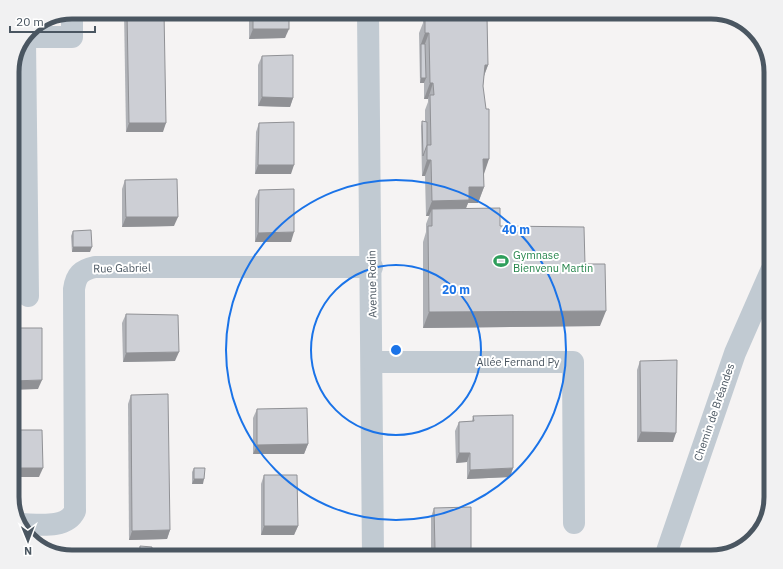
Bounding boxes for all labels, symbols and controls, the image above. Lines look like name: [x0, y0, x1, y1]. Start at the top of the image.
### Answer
scale bar: [10, 8, 95, 34]
text: 20 m: [16, 14, 44, 29]
text: 40 m: [502, 222, 530, 237]
place label: Gymnase Bienvenu Martin: [513, 248, 593, 275]
street label: Avenue Rodin: [364, 250, 380, 318]
sports icon: Gymnase Bienvenu Martin: [492, 252, 510, 270]
street label: Rue Gabriel: [93, 260, 151, 276]
text: 20 m: [442, 282, 470, 297]
centre of rings: [389, 343, 403, 357]
street label: Allée Fernand Py: [476, 355, 560, 369]
street label: Chemin de Bréandes: [691, 361, 737, 463]
north arrow: [8, 521, 48, 561]
text: N: [24, 544, 32, 558]

